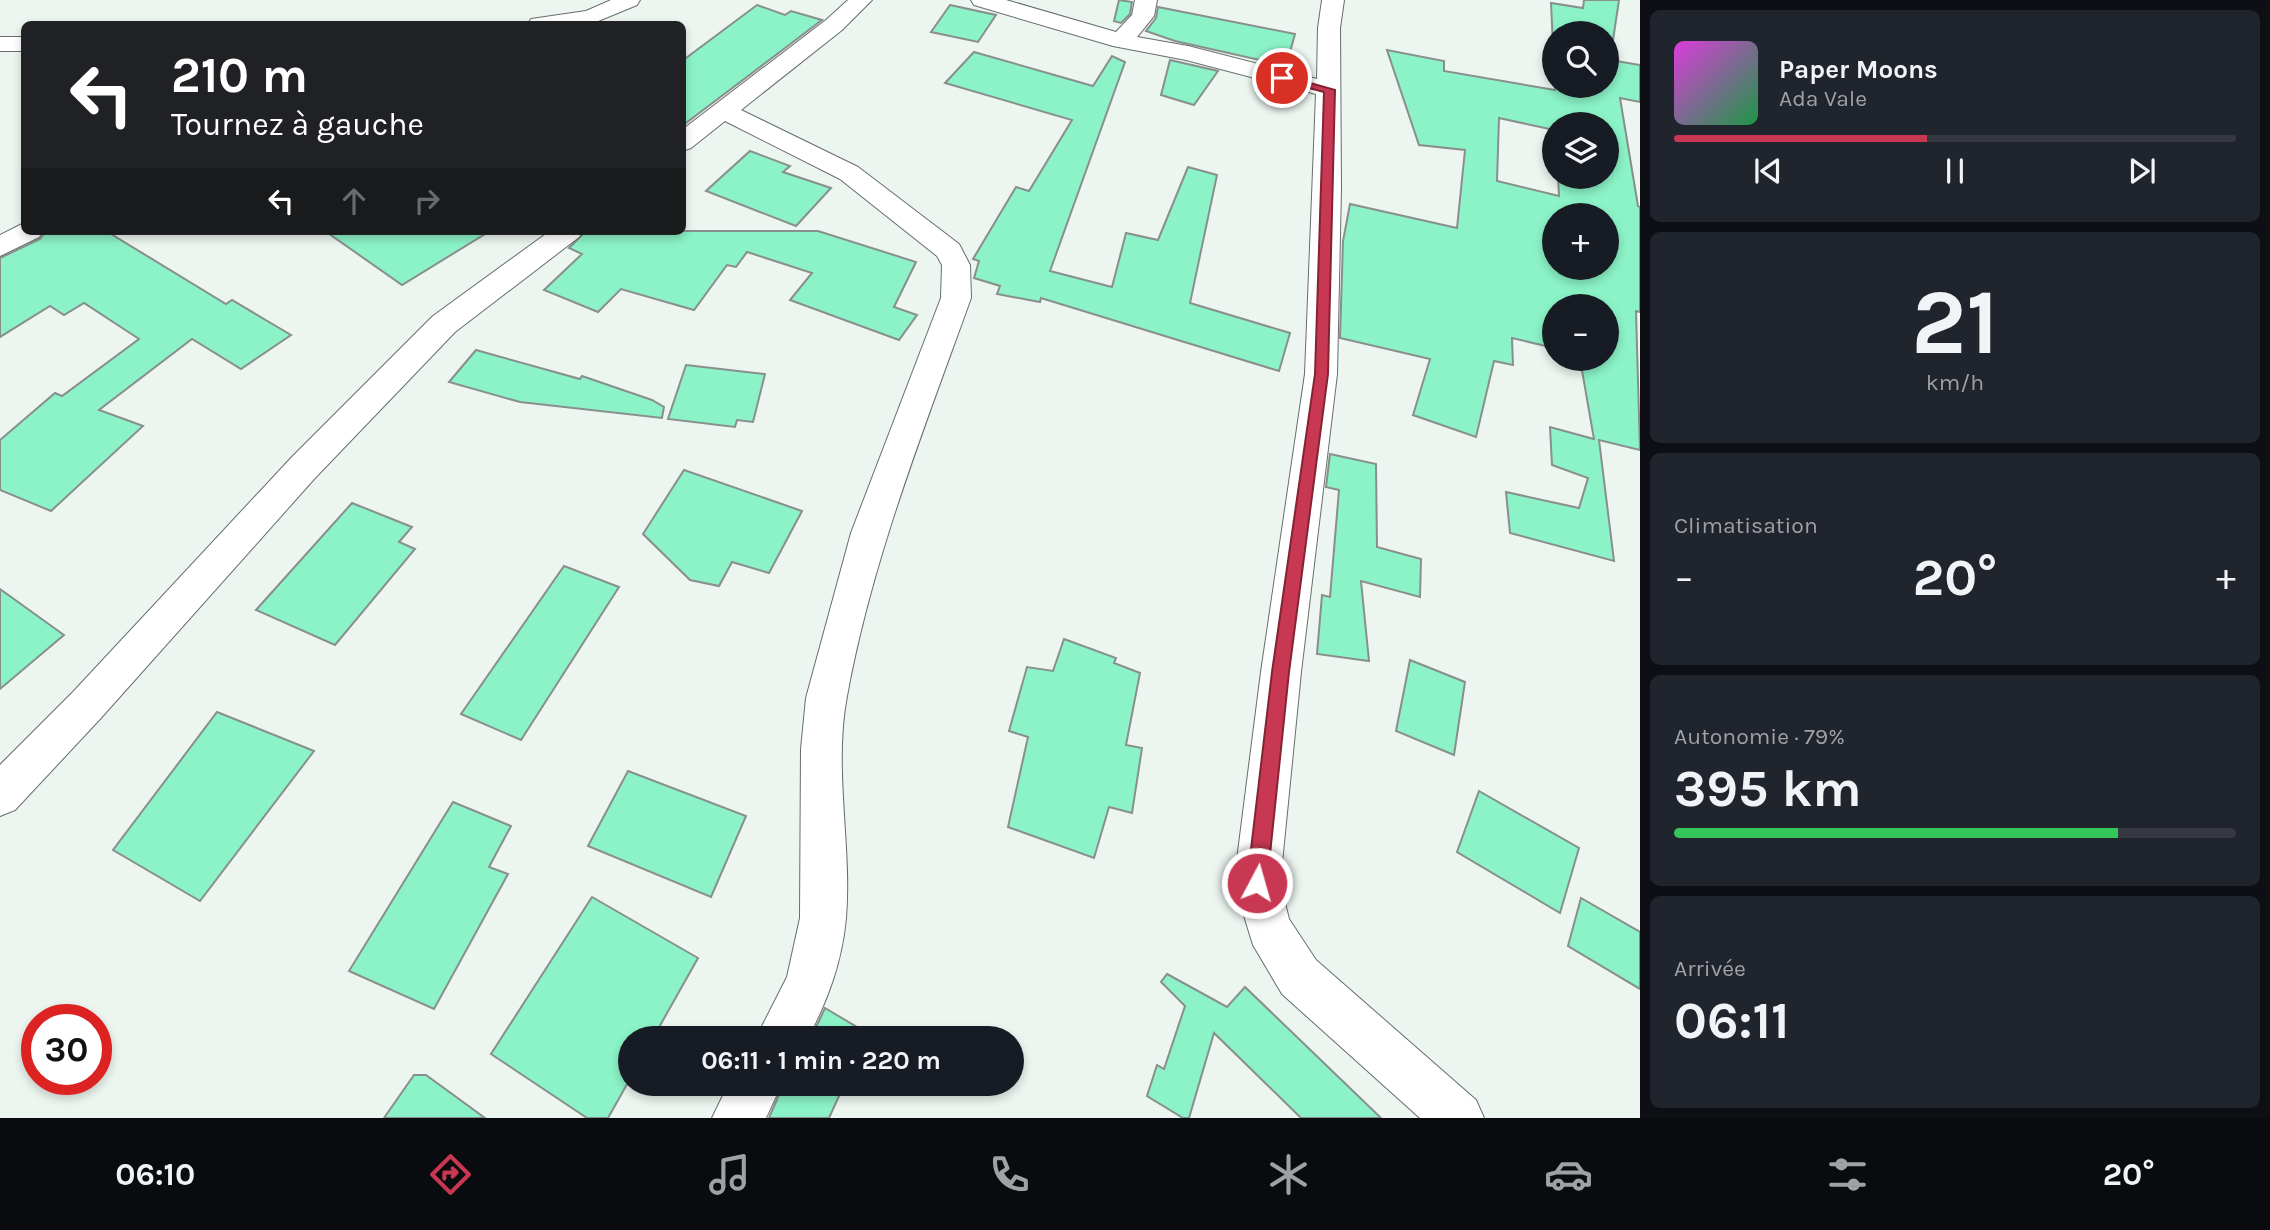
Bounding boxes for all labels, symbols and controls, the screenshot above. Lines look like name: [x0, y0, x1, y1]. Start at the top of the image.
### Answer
map controls: [1542, 21, 1619, 371]
button: search: [1542, 21, 1619, 98]
text: 210 m: [171, 47, 308, 104]
pin: [1252, 48, 1312, 108]
icon: left: [56, 49, 147, 140]
text: Paper Moons: [1779, 54, 1938, 85]
icon: arrive: [1263, 59, 1301, 97]
text: Ada Vale: [1779, 85, 1867, 112]
text: Tournez à gauche: [171, 106, 424, 143]
button: layers: [1542, 112, 1619, 189]
icon: previous: [1749, 152, 1787, 190]
icon: pause: [1936, 152, 1974, 190]
icon: next: [2123, 152, 2161, 190]
icon: left: [262, 182, 300, 220]
icon: ahead: [335, 182, 373, 220]
icon: right: [408, 182, 446, 220]
button: +: [1542, 203, 1619, 280]
text: 21: [1911, 270, 1999, 376]
button: −: [1542, 294, 1619, 371]
text: km/h: [1926, 369, 1984, 396]
text: Climatisation: [1674, 512, 1818, 539]
text: 20°: [1913, 547, 1997, 608]
text: −: [1674, 555, 1694, 600]
text: +: [2216, 555, 2236, 600]
text: Autonomie · 79%: [1674, 723, 1845, 750]
text: 395 km: [1674, 758, 1862, 819]
position arrow: [1220, 846, 1294, 920]
text: Arrivée: [1674, 955, 1746, 982]
text: 06:11: [1674, 990, 1790, 1051]
speed limit sign: 30: [21, 1004, 112, 1095]
text: 06:11 · 1 min · 220 m: [701, 1045, 941, 1076]
icon: directions: [426, 1150, 475, 1199]
icon: music: [705, 1150, 754, 1199]
icon: phone: [985, 1150, 1034, 1199]
icon: climate: [1264, 1150, 1313, 1199]
icon: car: [1544, 1150, 1593, 1199]
icon: filters: [1823, 1150, 1872, 1199]
text: 06:10: [115, 1156, 195, 1193]
text: 20°: [2103, 1156, 2155, 1193]

